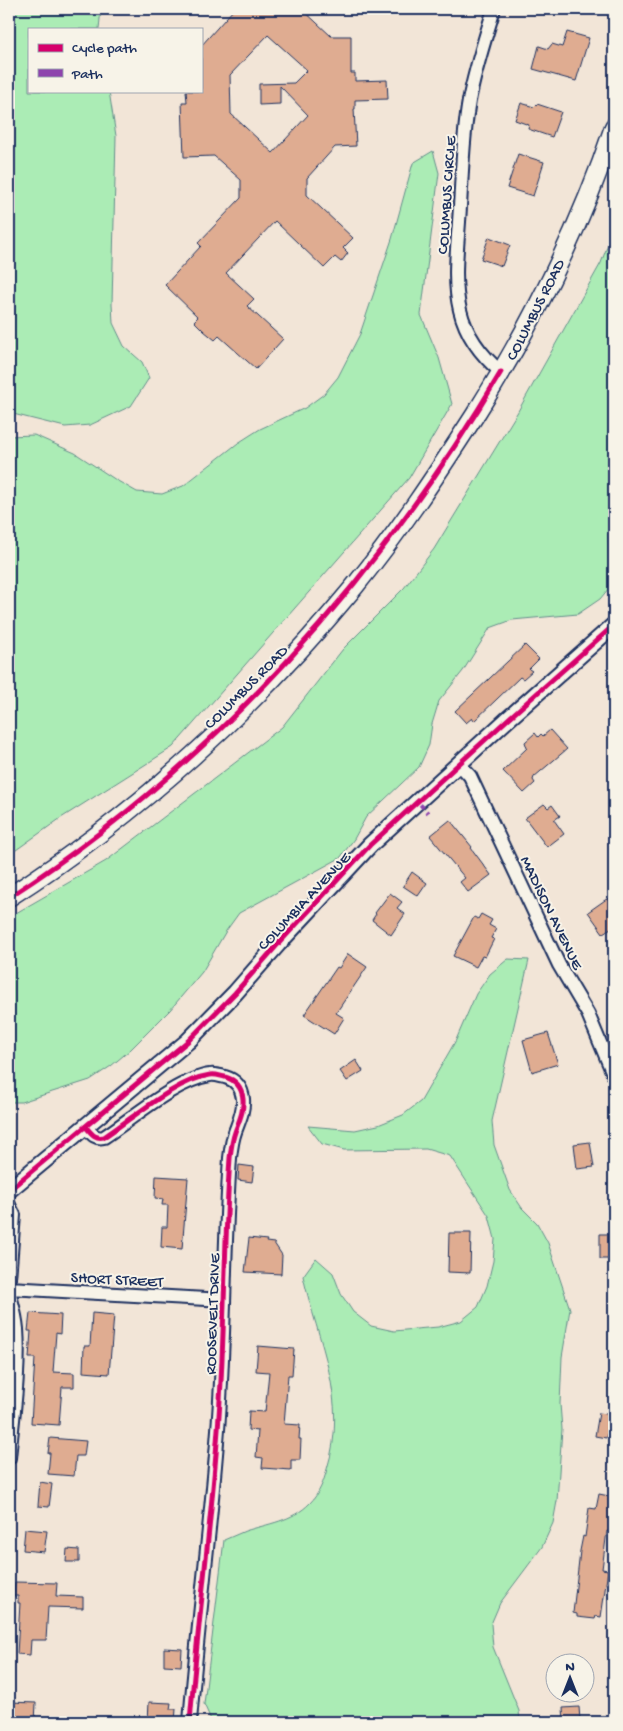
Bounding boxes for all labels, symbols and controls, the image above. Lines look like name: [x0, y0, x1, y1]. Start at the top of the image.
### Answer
legend: [28, 28, 202, 92]
text: Cycle path: [72, 40, 137, 58]
text: Path: [71, 66, 103, 84]
street label: COLUMBUS CIRCLE: [435, 134, 462, 255]
street label: COLUMBUS ROAD: [503, 256, 571, 364]
street label: COLUMBUS ROAD: [202, 642, 294, 734]
street label: COLUMBIA AVENUE: [255, 848, 357, 956]
street label: MADISON AVENUE: [514, 854, 586, 974]
street label: ROOSEVELT DRIVE: [203, 1252, 226, 1375]
street label: SHORT STREET: [70, 1270, 164, 1293]
north arrow: [546, 1654, 596, 1704]
text: N: [565, 1659, 575, 1676]

